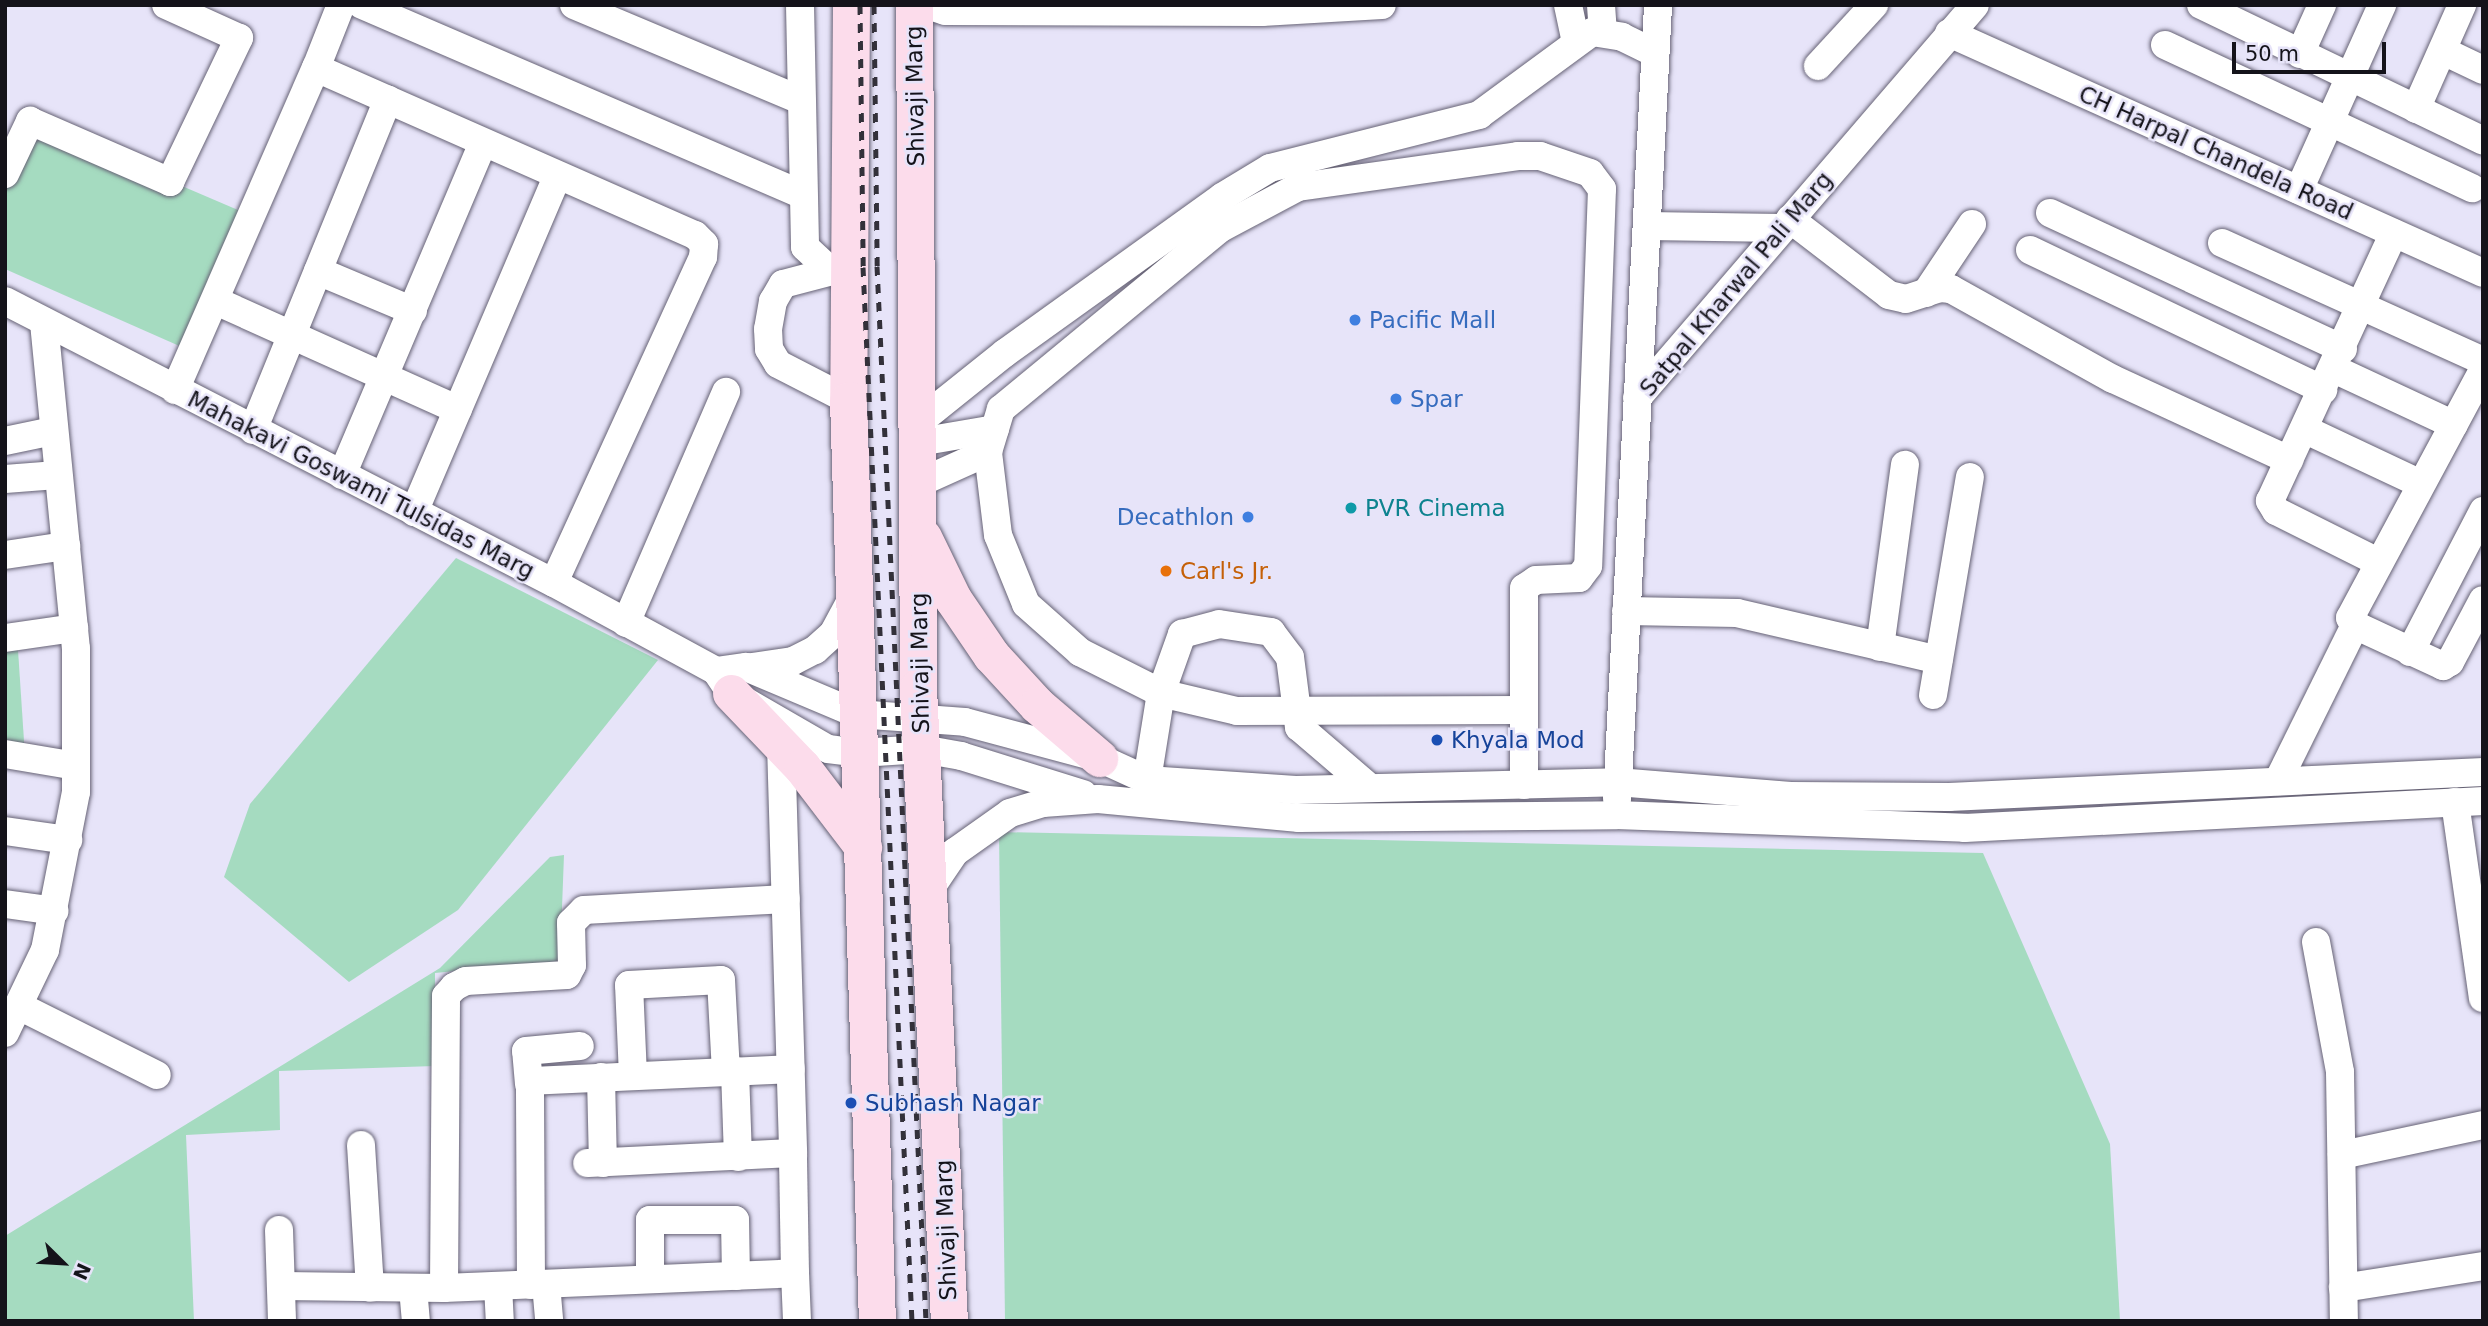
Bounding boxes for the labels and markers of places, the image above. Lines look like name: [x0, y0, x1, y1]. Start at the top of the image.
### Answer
place label: Pacific Mall: [1369, 306, 1496, 334]
marker: Pacific Mall: [1347, 312, 1363, 328]
place label: Spar: [1410, 385, 1463, 413]
marker: Spar: [1388, 391, 1404, 407]
place label: PVR Cinema: [1365, 494, 1506, 522]
marker: PVR Cinema: [1343, 500, 1359, 516]
place label: Decathlon: [1117, 503, 1234, 531]
marker: Decathlon: [1240, 509, 1256, 525]
place label: Carl's Jr.: [1180, 557, 1273, 585]
marker: Carl's Jr.: [1158, 563, 1174, 579]
place label: Khyala Mod: [1451, 726, 1585, 754]
marker: Khyala Mod: [1429, 732, 1445, 748]
place label: Subhash Nagar: [865, 1089, 1041, 1117]
marker: Subhash Nagar: [843, 1095, 859, 1111]

